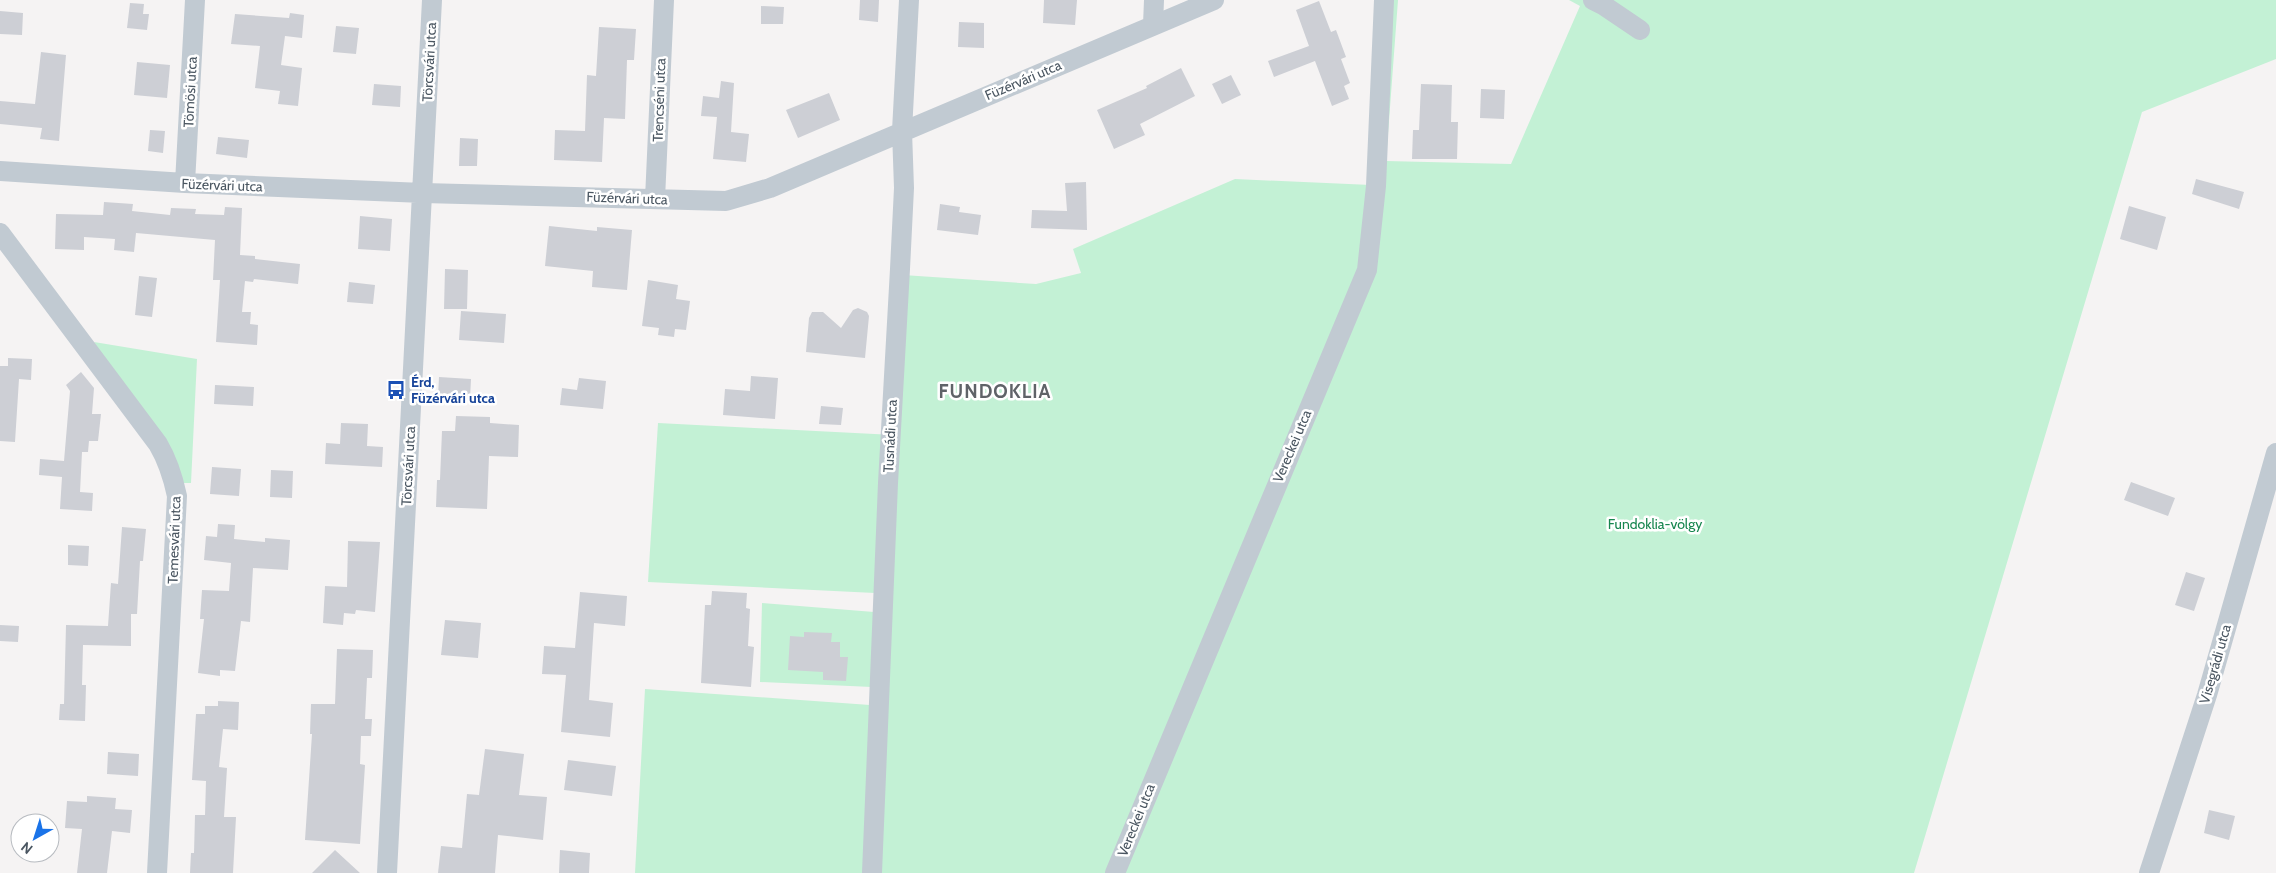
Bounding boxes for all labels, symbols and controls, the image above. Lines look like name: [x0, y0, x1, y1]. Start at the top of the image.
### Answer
street label: Törcsvári utca: [418, 22, 440, 102]
street label: Tömösi utca: [179, 56, 201, 128]
street label: Füzérvári utca: [982, 56, 1064, 104]
street label: Trencséni utca: [649, 58, 669, 142]
street label: Füzérvári utca: [181, 175, 263, 195]
street label: Füzérvári utca: [586, 188, 668, 208]
place label: Érd, Füzérvári utca: [411, 373, 495, 407]
bus stop icon: Érd, Füzérvári utca: [385, 379, 407, 401]
district label: FUNDOKLIA: [939, 380, 1051, 403]
street label: Tusnádi utca: [879, 399, 901, 473]
street label: Vereckei utca: [1269, 407, 1315, 485]
street label: Törcsvári utca: [397, 426, 419, 506]
street label: Temesvári utca: [163, 495, 185, 584]
park label: Fundoklia-völgy: [1608, 515, 1702, 533]
street label: Visegrádi utca: [2195, 622, 2235, 706]
street label: Vereckei utca: [1113, 781, 1159, 859]
north arrow: [10, 813, 60, 863]
text: N: [17, 838, 36, 858]

